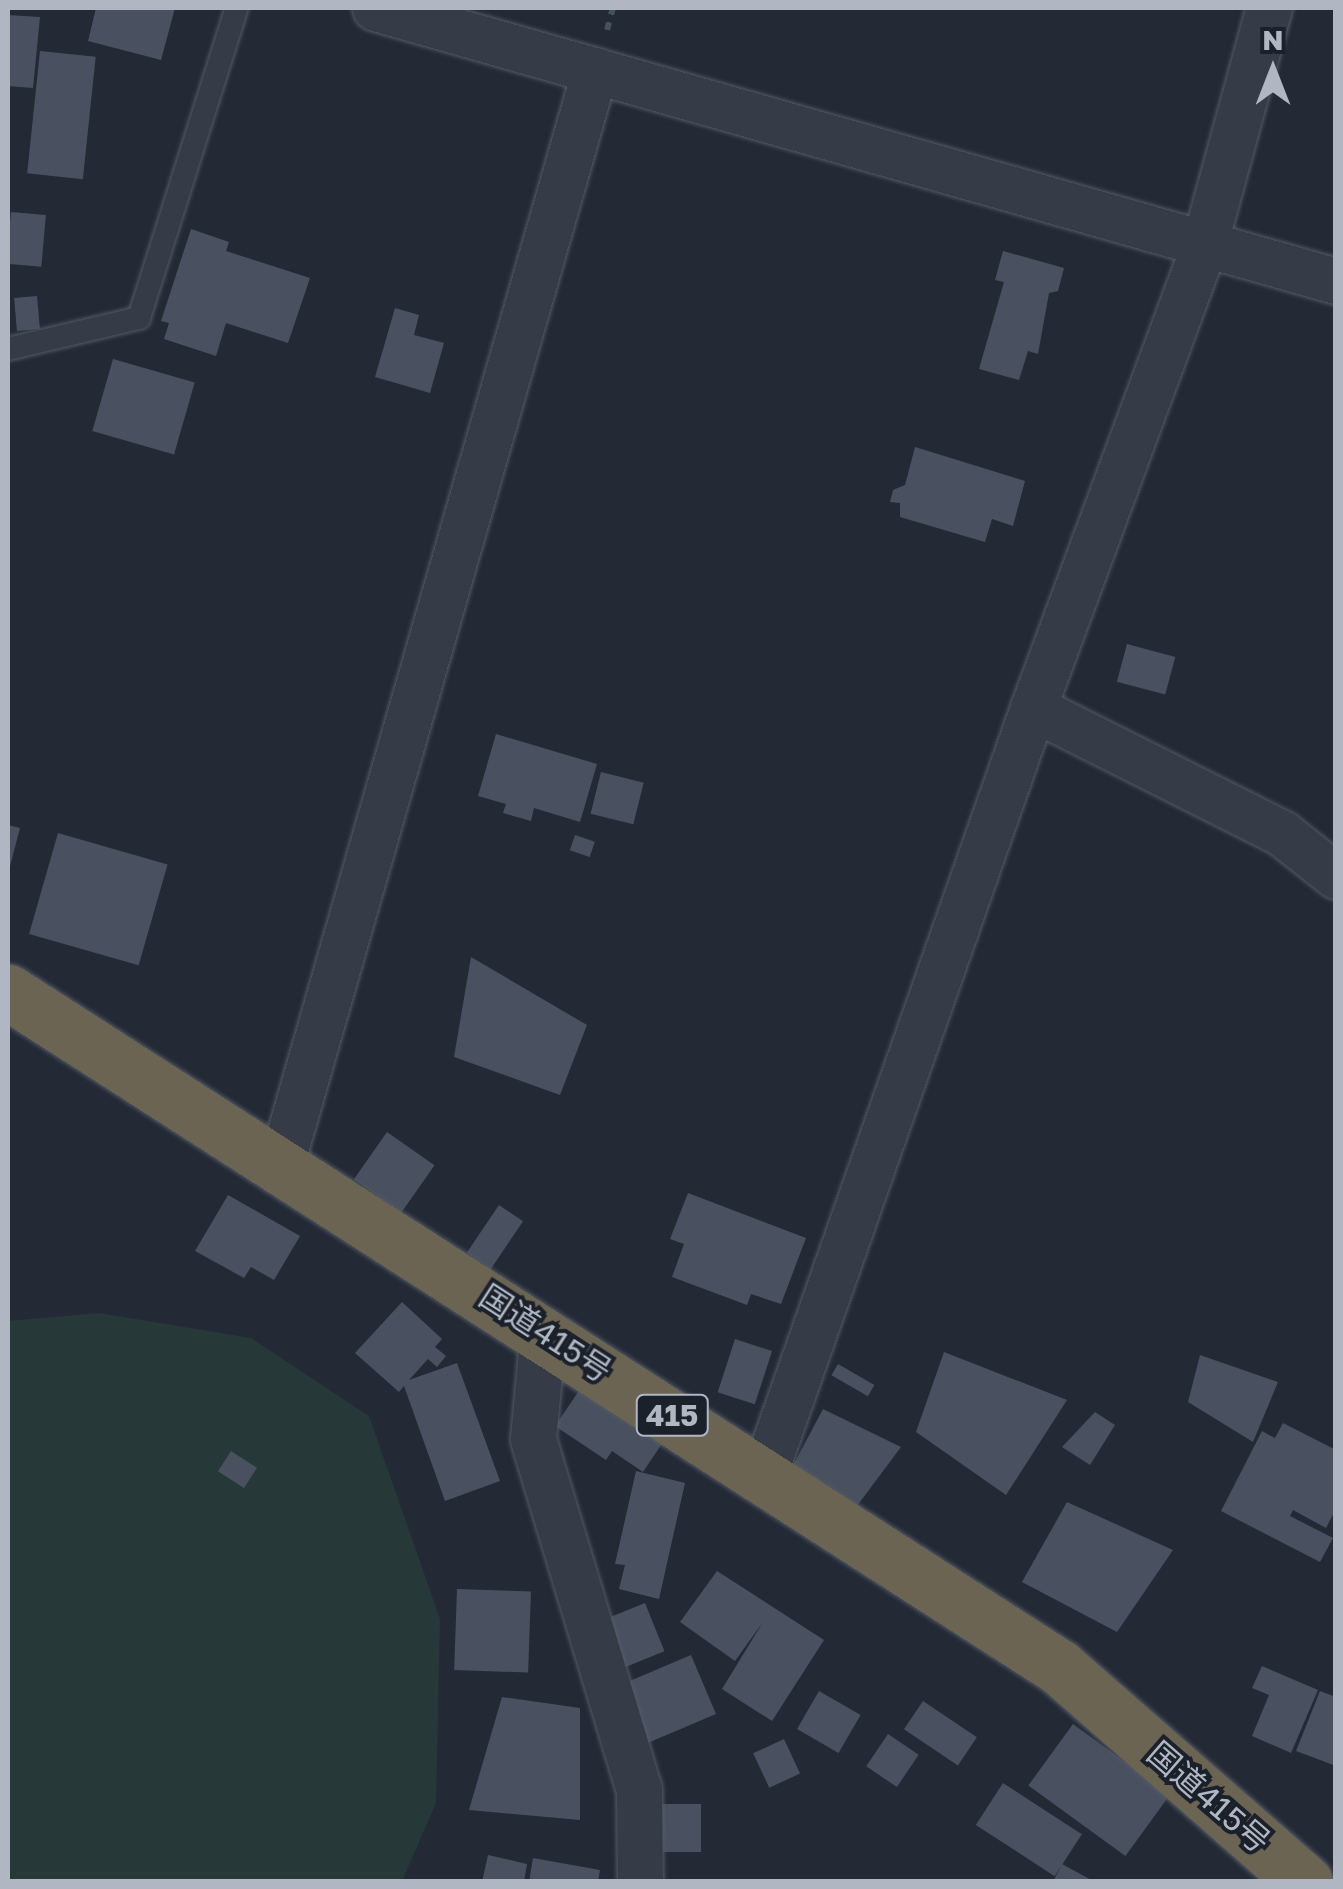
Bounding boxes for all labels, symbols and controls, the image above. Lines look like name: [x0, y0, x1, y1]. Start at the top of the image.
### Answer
north arrow: [1223, 20, 1323, 120]
text: N: [1262, 23, 1284, 56]
street label: 国道415号: [473, 1276, 619, 1390]
road number: 415: [634, 1390, 710, 1440]
street label: 国道415号: [1140, 1733, 1278, 1861]

